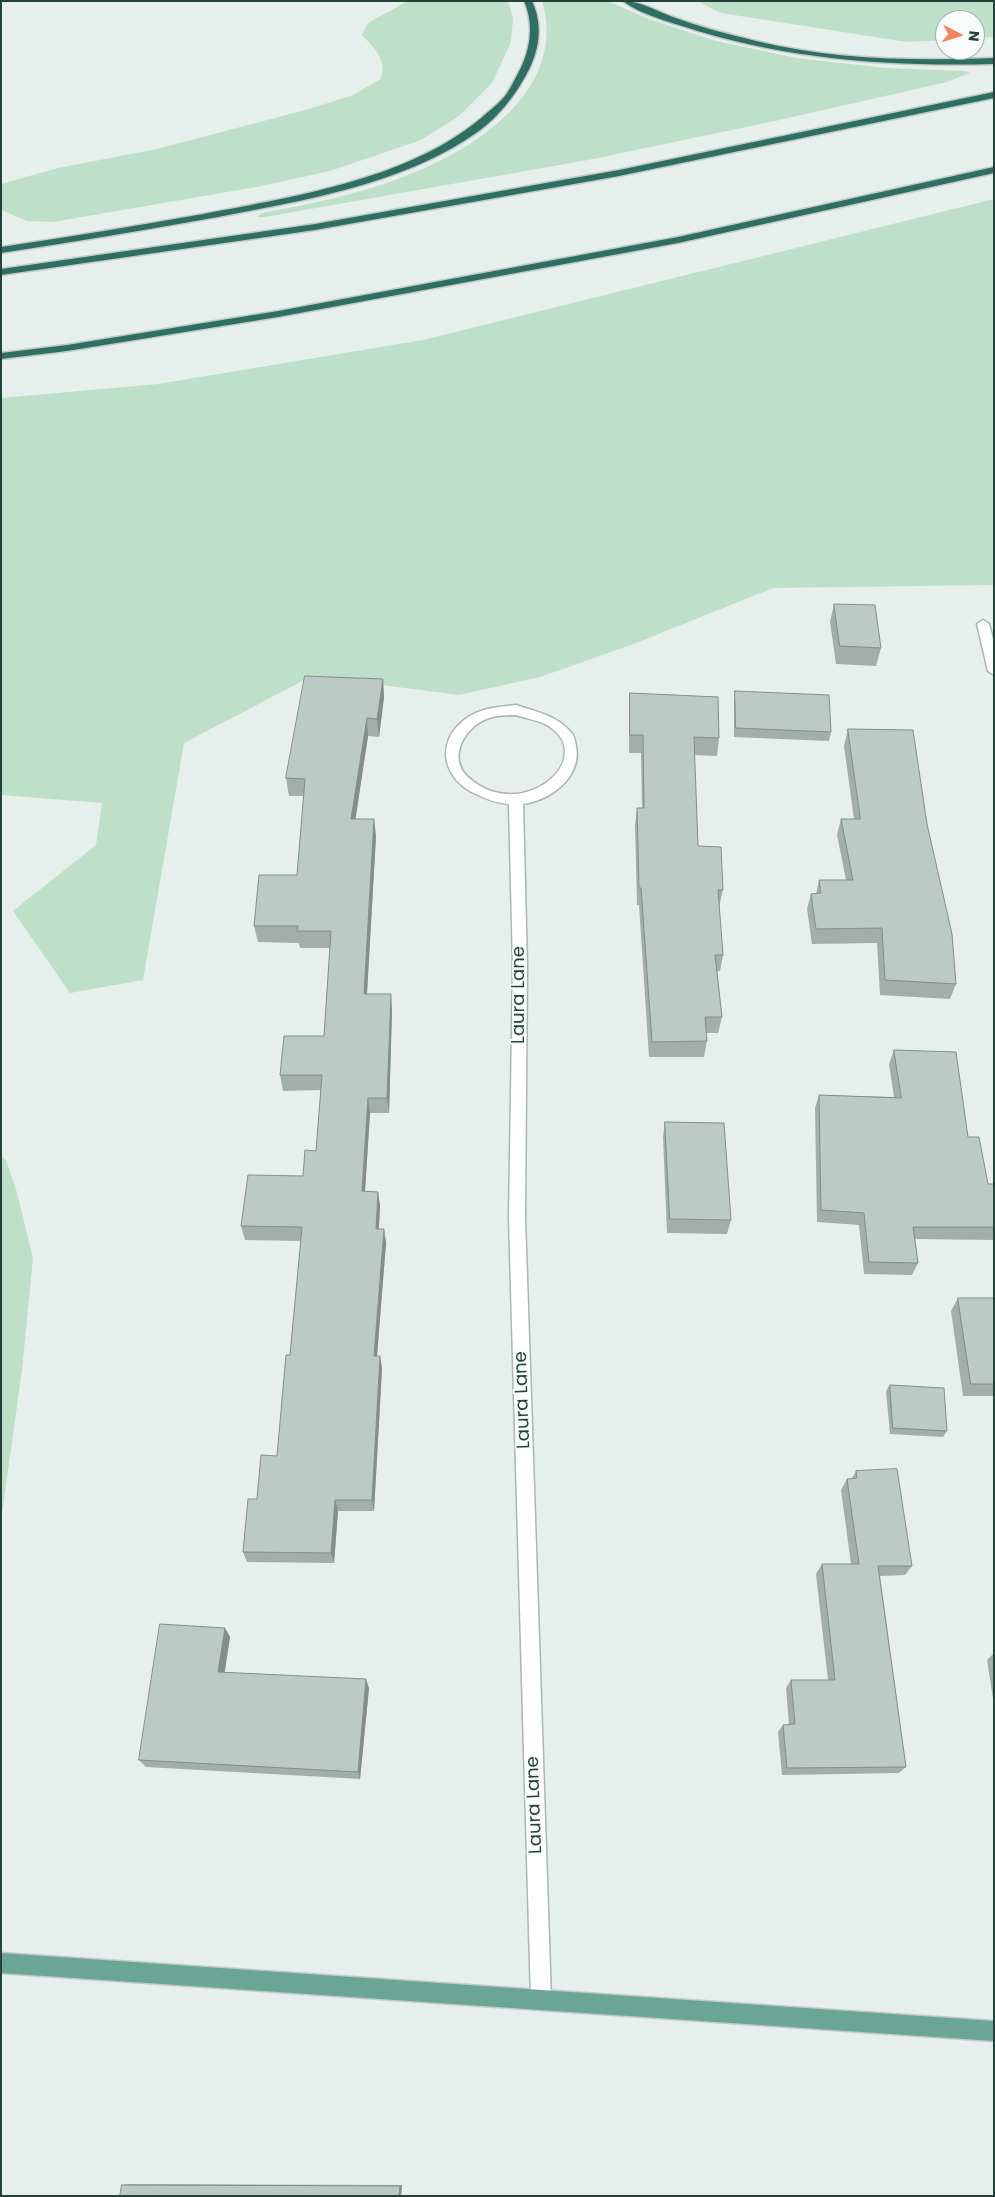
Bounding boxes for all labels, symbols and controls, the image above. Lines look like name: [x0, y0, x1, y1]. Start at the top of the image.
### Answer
north arrow: [935, 10, 985, 60]
text: N: [964, 30, 984, 42]
street label: Laura Lane: [508, 946, 530, 1044]
street label: Laura Lane: [511, 1351, 535, 1449]
street label: Laura Lane: [523, 1756, 547, 1854]

